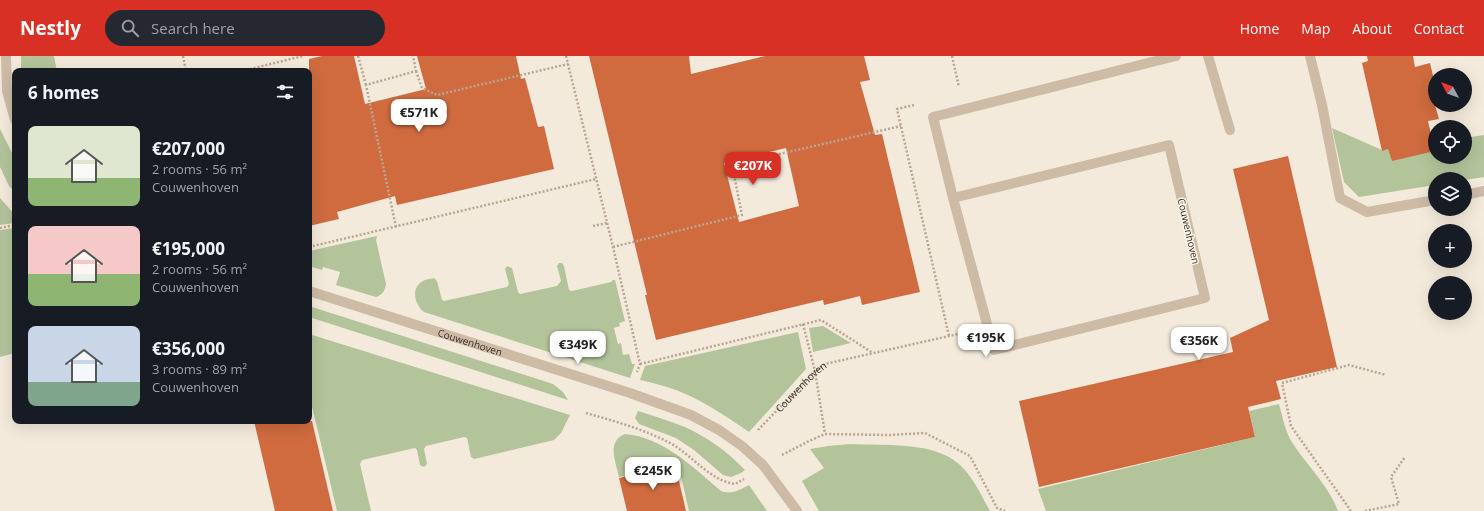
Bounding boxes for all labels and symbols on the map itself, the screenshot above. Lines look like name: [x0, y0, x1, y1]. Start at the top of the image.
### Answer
north arrow: [1428, 68, 1472, 112]
pin: €571K: [391, 99, 447, 133]
pin: €207K: [725, 152, 781, 186]
street label: Couwenhoven: [1175, 197, 1203, 265]
pin: €195K: [958, 324, 1014, 358]
street label: Couwenhoven: [436, 325, 504, 359]
pin: €356K: [1171, 327, 1227, 361]
pin: €349K: [550, 331, 606, 365]
street label: Couwenhoven: [772, 358, 829, 415]
pin: €245K: [625, 457, 681, 491]

